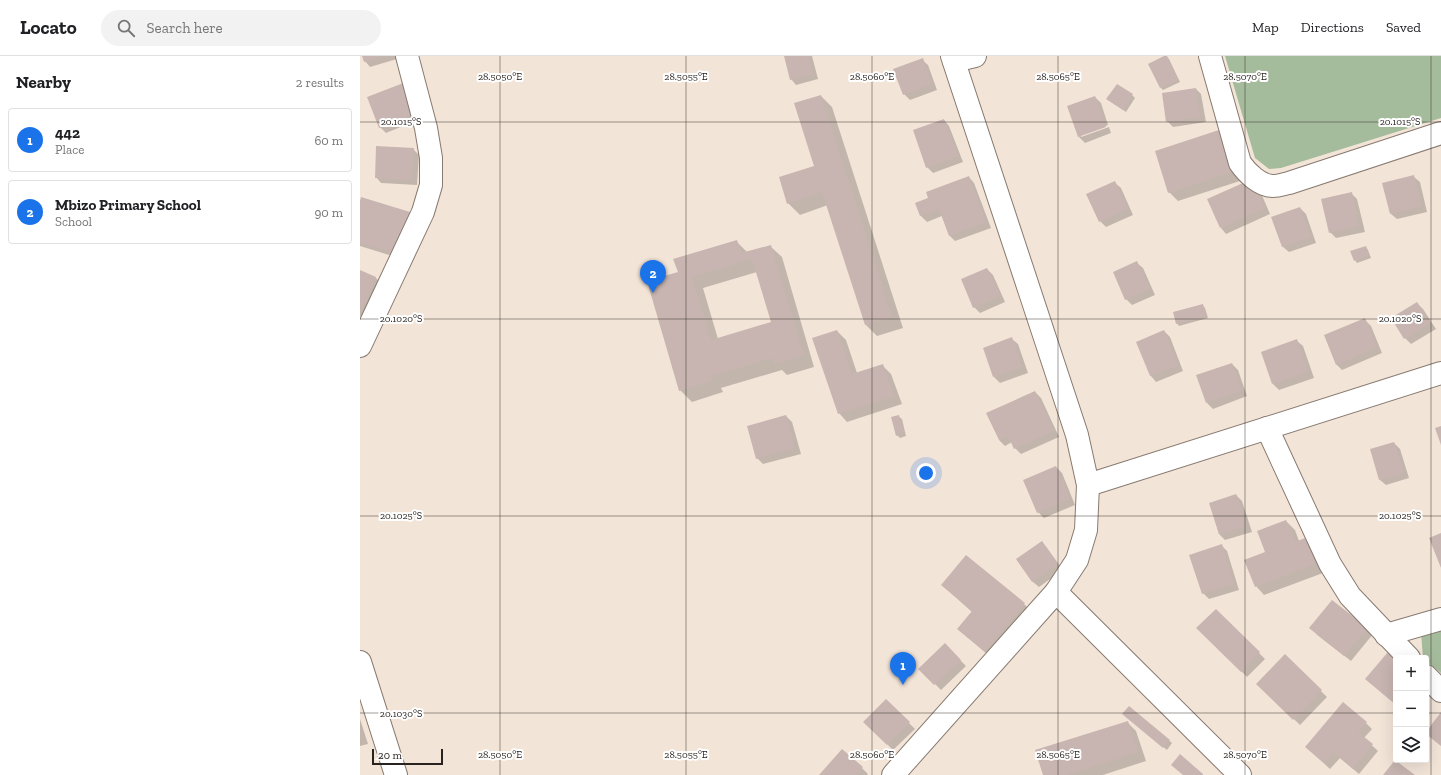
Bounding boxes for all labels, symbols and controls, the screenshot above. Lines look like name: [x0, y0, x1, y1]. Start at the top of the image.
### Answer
search box: [101, 10, 381, 46]
text: Locato: [20, 16, 77, 39]
icon: search: [115, 17, 137, 39]
text: Search here: [147, 19, 223, 37]
text: Map: [1252, 19, 1279, 36]
text: Directions: [1301, 19, 1364, 36]
text: Saved: [1386, 19, 1421, 36]
text: 28.5050°E: [478, 71, 522, 83]
text: 28.5055°E: [664, 71, 708, 83]
text: 28.5060°E: [850, 71, 894, 83]
text: 28.5065°E: [1036, 71, 1080, 83]
text: 28.5070°E: [1223, 71, 1267, 83]
text: Nearby: [16, 72, 71, 92]
text: 2 results: [296, 75, 344, 90]
text: 20.1015°S: [381, 116, 421, 128]
text: 20.1015°S: [1380, 116, 1420, 128]
text: 442: [55, 124, 80, 142]
text: 1: [27, 133, 33, 148]
text: 60 m: [314, 133, 343, 148]
text: Place: [55, 142, 84, 157]
text: Mbizo Primary School: [55, 196, 201, 214]
text: 2: [27, 205, 33, 220]
text: 90 m: [314, 205, 343, 220]
text: School: [55, 214, 92, 229]
pin: 2: [640, 260, 666, 293]
text: 20.1020°S: [380, 313, 422, 325]
text: 20.1020°S: [1379, 313, 1421, 325]
your location: [916, 463, 936, 483]
text: 20.1025°S: [380, 510, 422, 522]
text: 20.1025°S: [1379, 510, 1421, 522]
pin: 1: [890, 652, 916, 685]
map controls: [1393, 655, 1429, 763]
button: +: [1393, 655, 1429, 691]
button: −: [1393, 691, 1429, 727]
text: 20.1030°S: [380, 708, 422, 720]
button: layers: [1393, 727, 1429, 763]
scale bar: [372, 747, 443, 766]
text: 20 m: [378, 749, 402, 762]
text: 28.5050°E: [478, 749, 522, 761]
text: 28.5055°E: [664, 749, 708, 761]
text: 28.5060°E: [850, 749, 894, 761]
text: 28.5065°E: [1036, 749, 1080, 761]
text: 28.5070°E: [1223, 749, 1267, 761]

